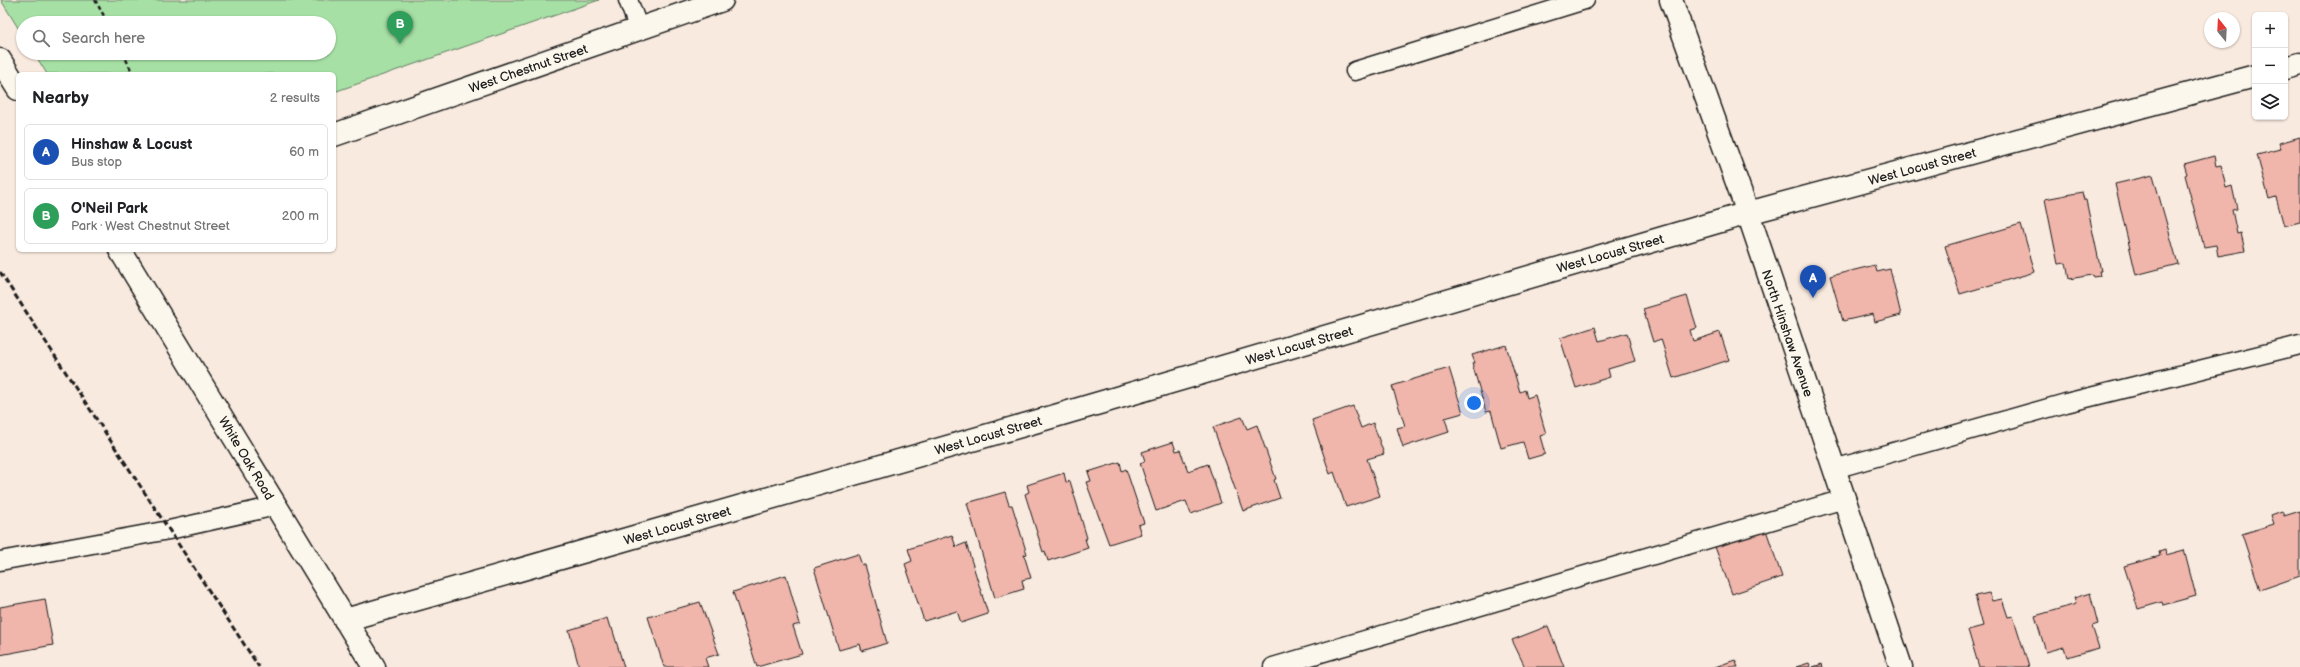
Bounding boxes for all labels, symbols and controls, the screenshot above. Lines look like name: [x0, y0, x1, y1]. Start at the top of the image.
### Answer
pin: B: [387, 11, 413, 44]
north arrow: [2204, 12, 2240, 48]
map controls: [2252, 12, 2288, 120]
button: +: [2252, 12, 2288, 48]
search box: [16, 16, 336, 60]
icon: search: [30, 27, 52, 49]
text: Search here: [62, 29, 145, 48]
street label: West Chestnut Street: [467, 41, 590, 97]
button: −: [2252, 48, 2288, 84]
button: layers: [2252, 84, 2288, 120]
text: Nearby: [32, 88, 89, 108]
text: 2 results: [270, 90, 320, 106]
text: Hinshaw & Locust: [71, 135, 192, 154]
text: A: [42, 144, 50, 160]
text: 60 m: [289, 144, 319, 160]
street label: West Locust Street: [1867, 145, 1978, 189]
text: Bus stop: [71, 154, 122, 170]
text: O'Neil Park: [71, 199, 148, 218]
text: B: [41, 208, 51, 224]
text: 200 m: [282, 208, 319, 224]
text: Park · West Chestnut Street: [71, 218, 230, 234]
street label: West Locust Street: [1555, 231, 1666, 277]
pin: A: [1800, 265, 1826, 298]
street label: North Hinshaw Avenue: [1759, 267, 1817, 399]
street label: West Locust Street: [1244, 323, 1355, 369]
your location: [1464, 393, 1484, 413]
street label: West Locust Street: [933, 413, 1044, 459]
street label: White Oak Road: [215, 414, 277, 503]
street label: West Locust Street: [622, 503, 733, 549]

